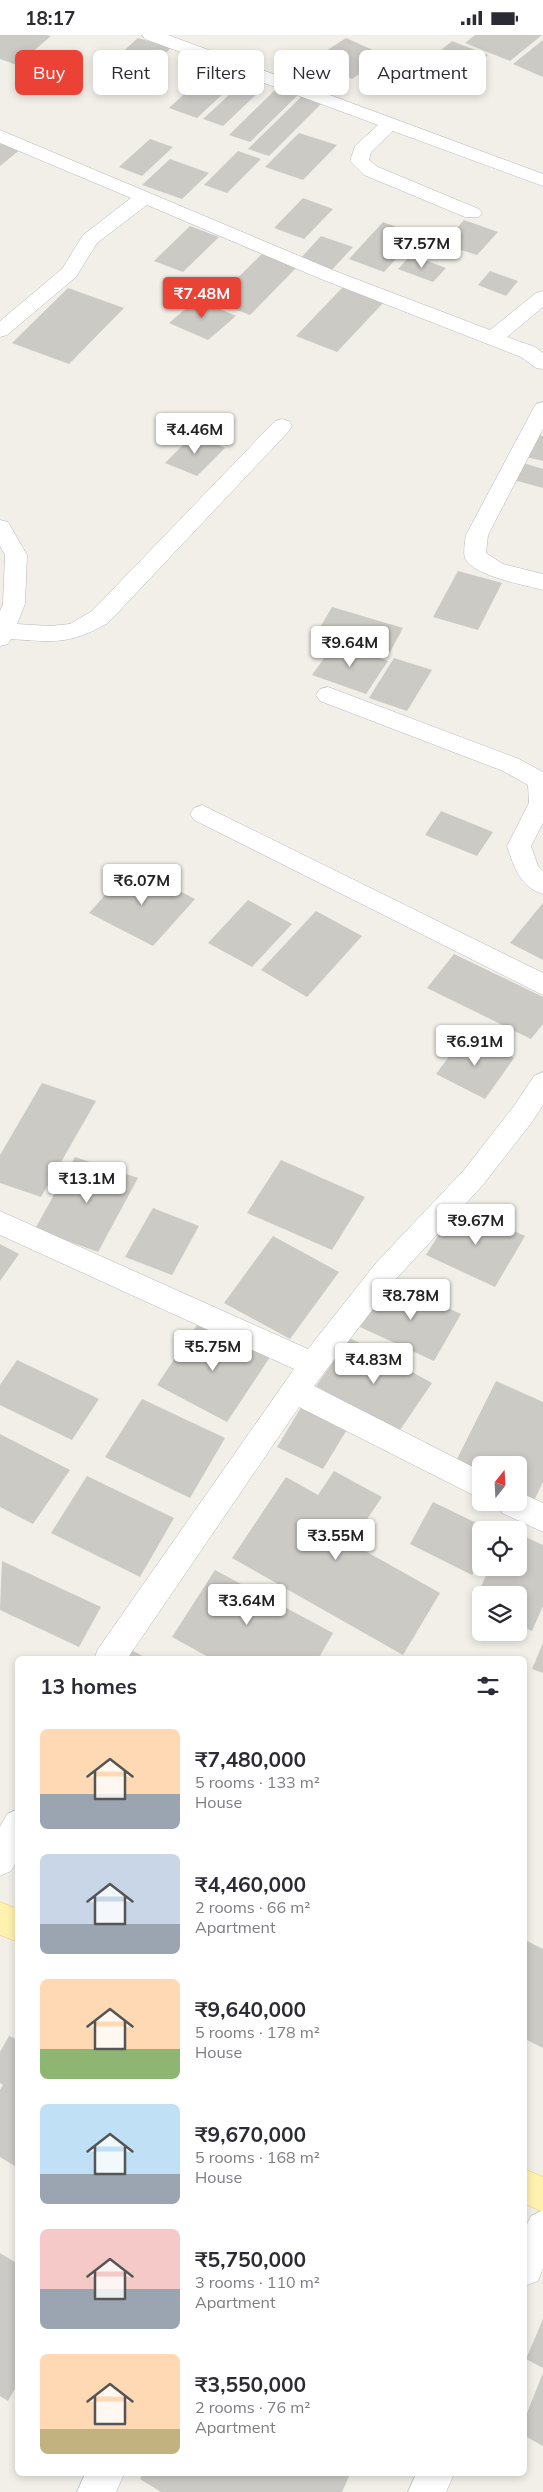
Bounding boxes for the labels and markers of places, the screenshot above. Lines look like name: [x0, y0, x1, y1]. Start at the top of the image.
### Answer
pin: ₹7.57M: [381, 227, 463, 269]
pin: ₹7.48M: [161, 277, 243, 319]
pin: ₹4.46M: [154, 413, 236, 455]
pin: ₹9.64M: [309, 625, 391, 668]
pin: ₹6.07M: [101, 863, 183, 906]
pin: ₹6.91M: [434, 1025, 516, 1067]
pin: ₹13.1M: [46, 1161, 128, 1204]
pin: ₹9.67M: [435, 1203, 517, 1246]
pin: ₹8.78M: [370, 1279, 452, 1321]
pin: ₹5.75M: [172, 1329, 254, 1372]
pin: ₹4.83M: [333, 1343, 415, 1385]
pin: ₹3.55M: [295, 1519, 377, 1561]
pin: ₹3.64M: [206, 1583, 288, 1626]

